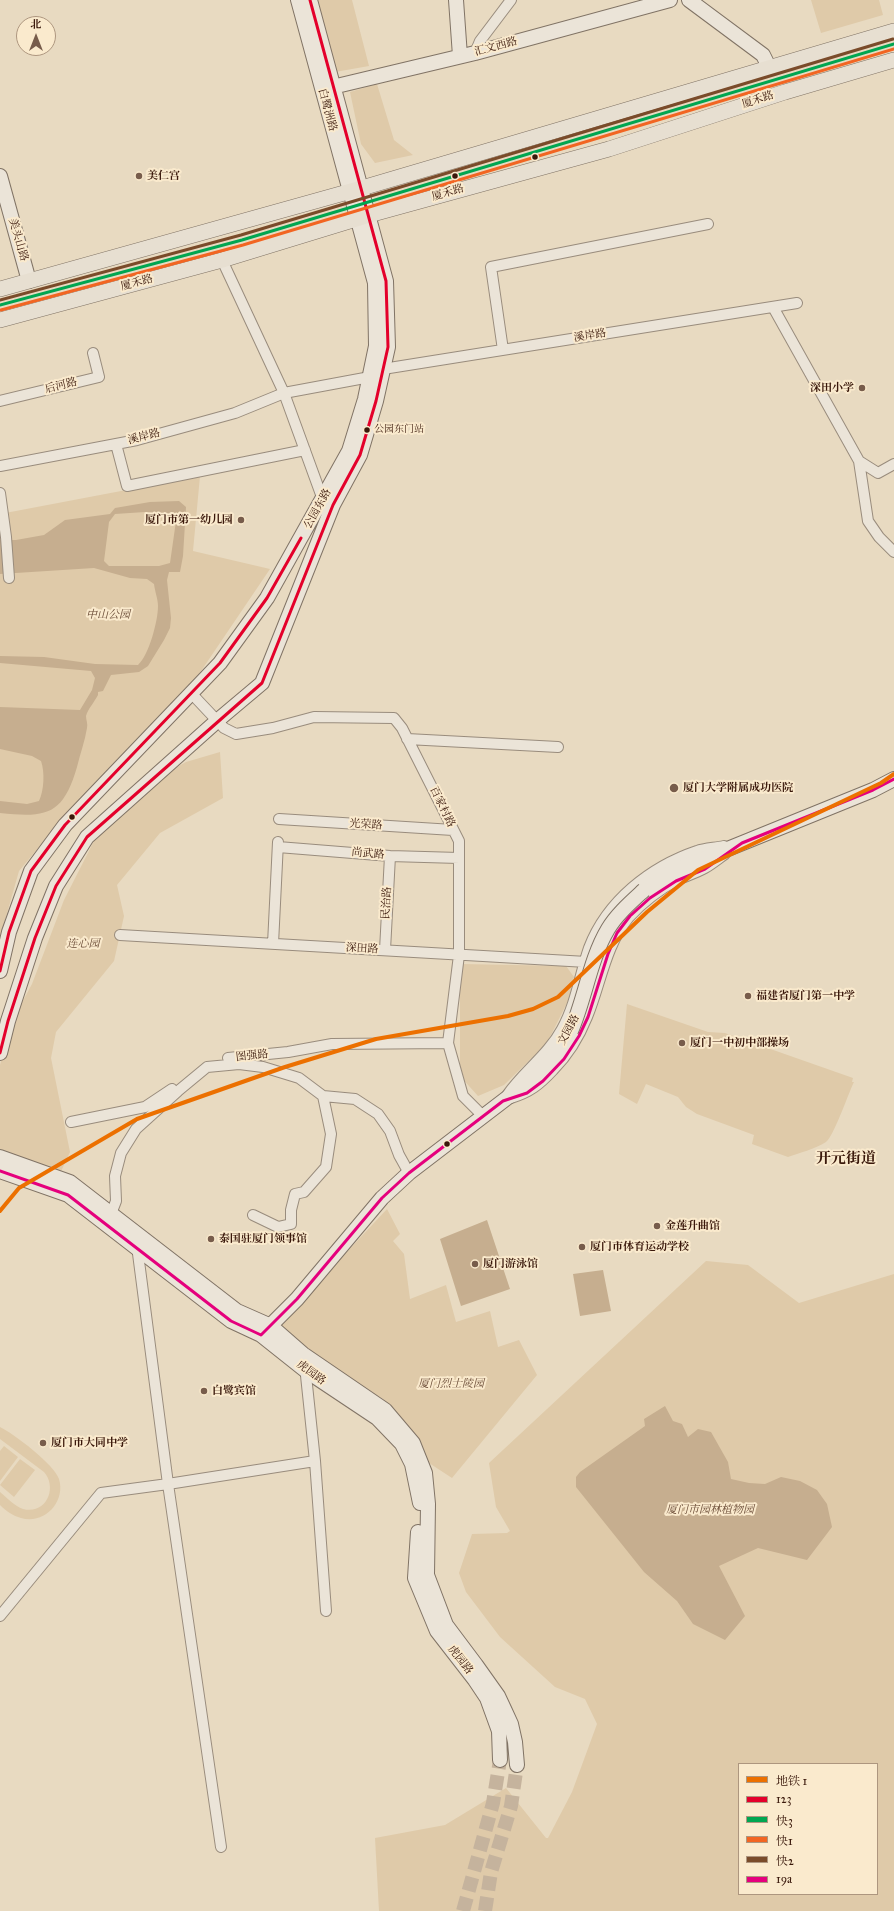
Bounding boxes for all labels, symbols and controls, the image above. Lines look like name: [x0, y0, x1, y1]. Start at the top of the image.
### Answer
north arrow: [16, 16, 56, 56]
text: 北: [31, 18, 42, 31]
street label: 汇文西路: [473, 35, 519, 59]
street label: 白鹭洲路: [315, 87, 339, 133]
street label: 厦禾路: [740, 89, 776, 111]
unlabelled marker: [530, 152, 540, 162]
place label: 美仁宫: [147, 169, 180, 183]
marker: 美仁宫: [134, 171, 144, 181]
unlabelled marker: [450, 171, 460, 181]
street label: 厦禾路: [430, 182, 466, 204]
street label: 美头山路: [6, 217, 30, 263]
street label: 厦禾路: [119, 272, 155, 294]
street label: 溪岸路: [573, 327, 607, 345]
street label: 后河路: [43, 376, 79, 396]
place label: 深田小学: [810, 381, 854, 395]
marker: 深田小学: [857, 383, 867, 393]
place label: 公园东门站: [374, 424, 424, 436]
marker: 公园东门站: [362, 425, 372, 435]
street label: 溪岸路: [126, 427, 162, 447]
street label: 公园东路: [302, 487, 334, 531]
place label: 厦门市第一幼儿园: [145, 513, 233, 527]
marker: 厦门市第一幼儿园: [236, 515, 246, 525]
park label: 中山公园: [86, 608, 130, 622]
place label: 厦门大学附属成功医院: [683, 781, 793, 795]
marker: 厦门大学附属成功医院: [668, 782, 680, 794]
street label: 百家村路: [426, 784, 458, 830]
unlabelled marker: [67, 812, 77, 822]
street label: 光荣路: [349, 817, 383, 833]
street label: 尚武路: [351, 846, 385, 862]
street label: 民治路: [380, 886, 394, 920]
park label: 连心园: [67, 937, 99, 951]
street label: 深田路: [345, 942, 379, 956]
place label: 福建省厦门第一中学: [756, 989, 855, 1003]
marker: 福建省厦门第一中学: [743, 991, 753, 1001]
street label: 文园路: [555, 1012, 583, 1048]
place label: 厦门一中初中部操场: [690, 1036, 789, 1050]
marker: 厦门一中初中部操场: [677, 1038, 687, 1048]
street label: 图强路: [235, 1048, 269, 1064]
unlabelled marker: [442, 1139, 452, 1149]
district label: 开元街道: [816, 1150, 876, 1168]
place label: 金莲升曲馆: [665, 1219, 720, 1233]
marker: 金莲升曲馆: [652, 1221, 662, 1231]
place label: 泰国驻厦门领事馆: [219, 1232, 307, 1246]
marker: 泰国驻厦门领事馆: [206, 1234, 216, 1244]
place label: 厦门市体育运动学校: [590, 1240, 689, 1254]
marker: 厦门市体育运动学校: [577, 1242, 587, 1252]
place label: 厦门游泳馆: [483, 1257, 538, 1271]
marker: 厦门游泳馆: [470, 1259, 480, 1269]
street label: 虎园路: [294, 1358, 328, 1388]
park label: 厦门烈士陵园: [418, 1377, 484, 1391]
place label: 白鹭宾馆: [212, 1384, 256, 1398]
marker: 白鹭宾馆: [199, 1386, 209, 1396]
place label: 厦门市大同中学: [51, 1436, 128, 1450]
marker: 厦门市大同中学: [38, 1438, 48, 1448]
park label: 厦门市园林植物园: [666, 1503, 754, 1517]
street label: 虎园路: [445, 1643, 475, 1677]
legend: [738, 1763, 878, 1895]
text: 地铁 1: [776, 1774, 807, 1788]
text: 123: [776, 1792, 791, 1806]
text: 快3: [776, 1814, 793, 1828]
text: 快1: [776, 1834, 793, 1848]
text: 快2: [776, 1854, 794, 1868]
text: 19a: [776, 1872, 792, 1886]

